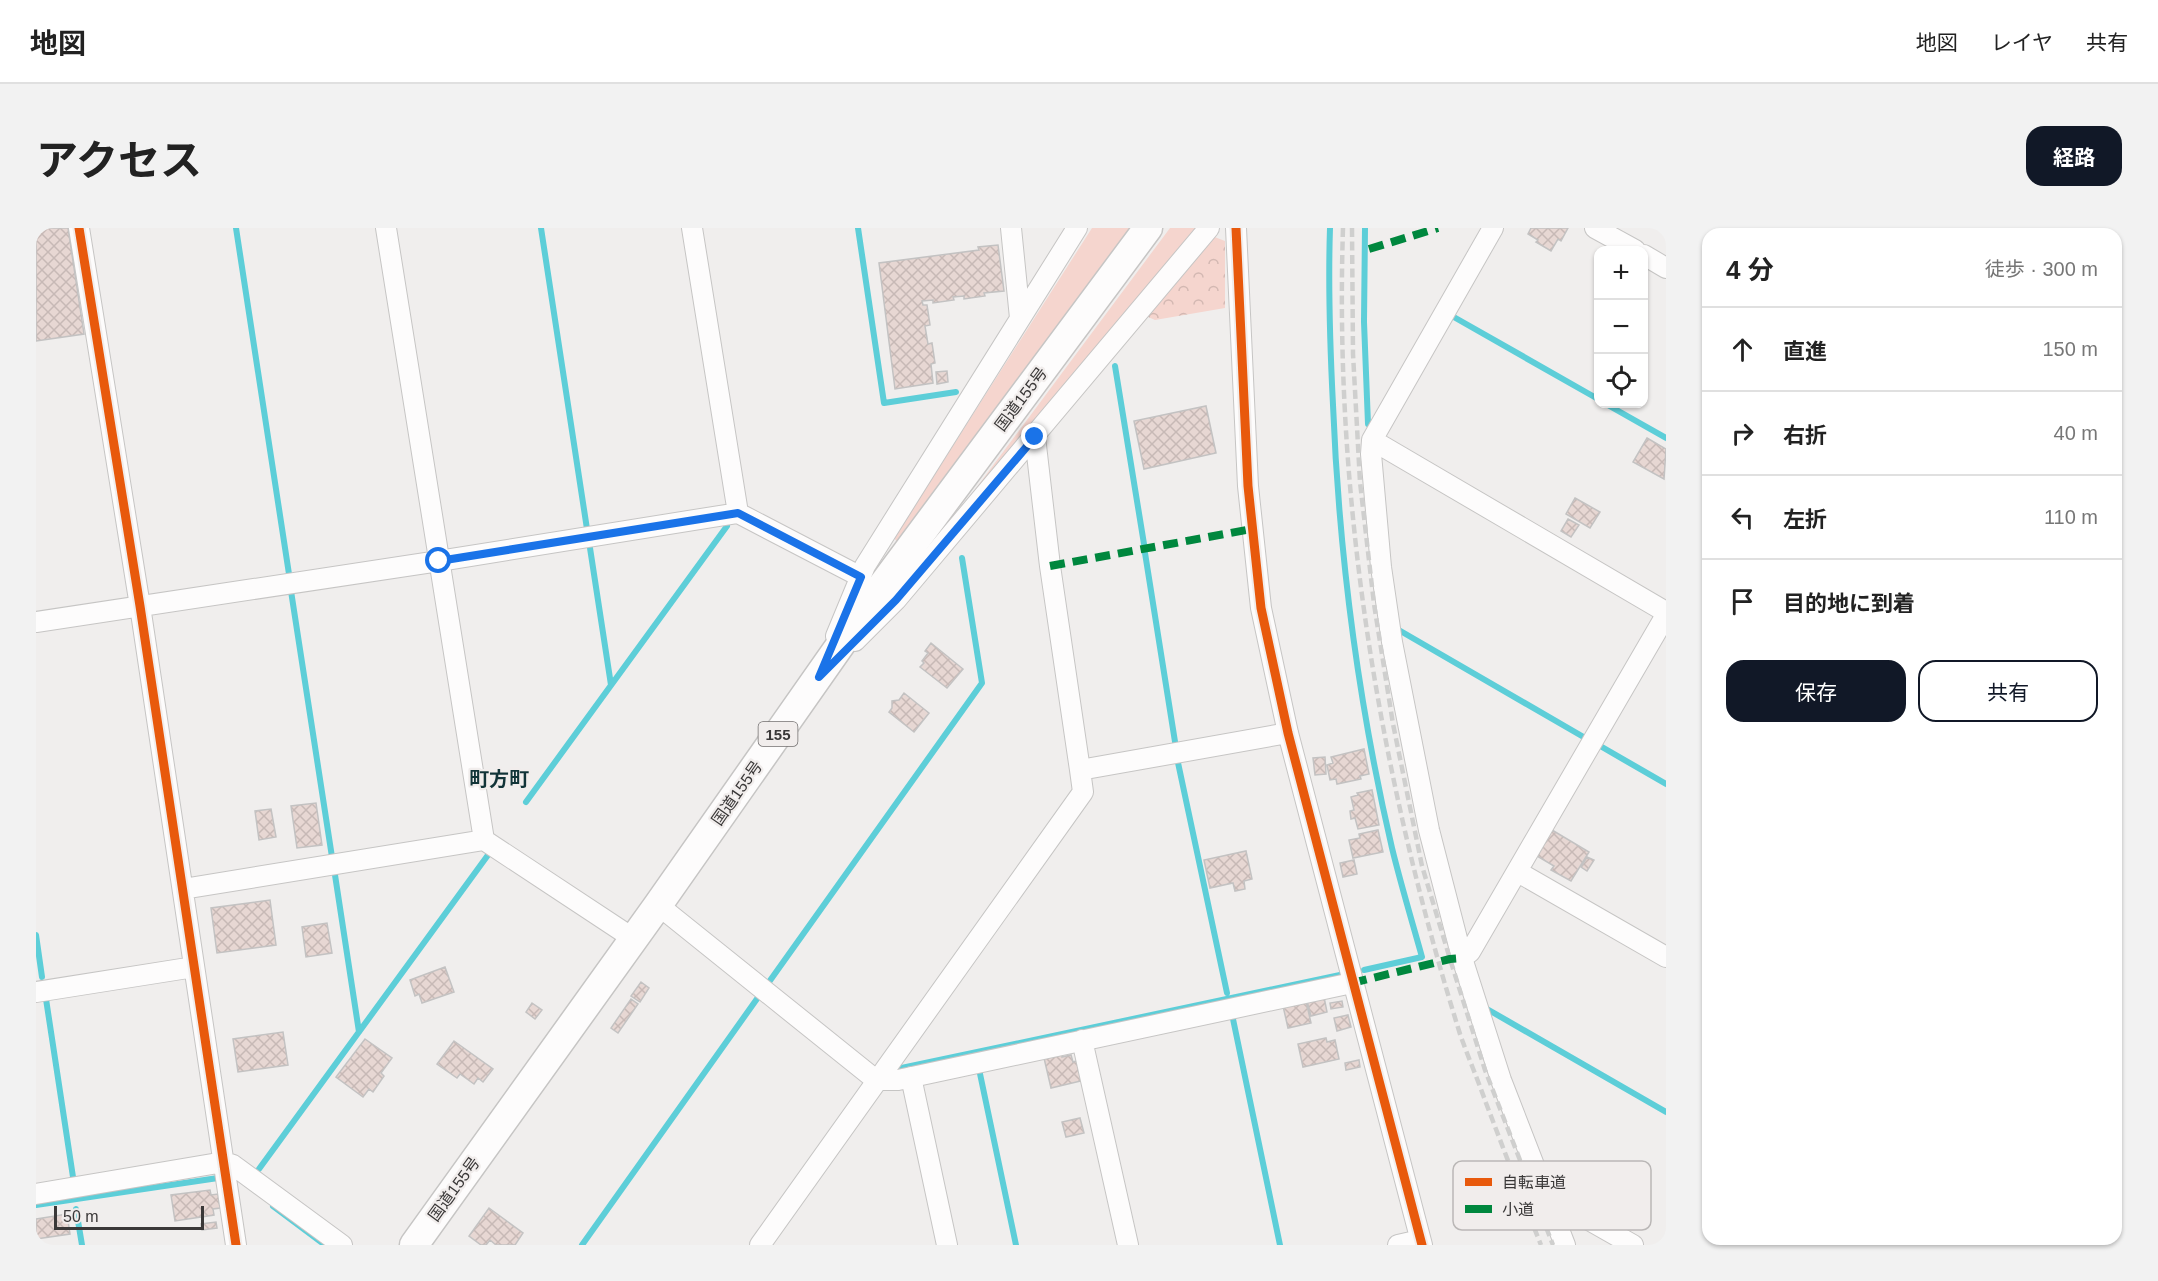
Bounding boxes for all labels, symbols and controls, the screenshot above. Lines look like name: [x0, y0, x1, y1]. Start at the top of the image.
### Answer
text: 地図: [30, 28, 86, 59]
text: 地図: [1916, 31, 1958, 54]
text: レイヤ: [1991, 31, 2053, 54]
text: 共有: [2086, 31, 2128, 54]
button: 経路: [2026, 126, 2122, 186]
text: アクセス: [36, 137, 202, 184]
map controls: [1594, 246, 1648, 408]
button: +: [1594, 246, 1648, 300]
text: 4 分: [1726, 255, 1774, 285]
text: 徒歩 · 300 m: [1985, 258, 2098, 280]
button: −: [1594, 300, 1648, 354]
icon: ahead: [1726, 333, 1759, 366]
text: 150 m: [2042, 338, 2098, 360]
text: 直進: [1783, 339, 1827, 364]
button: locate: [1594, 354, 1648, 408]
street label: 国道155号: [992, 364, 1050, 434]
icon: right: [1726, 417, 1759, 450]
text: 40 m: [2054, 422, 2098, 444]
route end: [1021, 423, 1047, 449]
text: 右折: [1783, 423, 1827, 448]
icon: left: [1726, 501, 1759, 534]
text: 110 m: [2044, 506, 2098, 528]
text: 左折: [1783, 507, 1827, 532]
route start: [425, 547, 451, 573]
icon: arrive: [1726, 585, 1759, 618]
text: 目的地に到着: [1783, 591, 1915, 616]
button: 保存: [1726, 660, 1906, 722]
button: 共有: [1918, 660, 2098, 722]
road number: 155: [758, 722, 798, 746]
street label: 国道155号: [709, 758, 765, 828]
district label: 町方町: [469, 768, 529, 790]
street label: 国道155号: [425, 1154, 483, 1224]
legend: [1453, 1161, 1651, 1230]
text: 自転車道: [1502, 1174, 1566, 1191]
text: 小道: [1502, 1201, 1534, 1218]
scale bar: [54, 1203, 204, 1230]
text: 50 m: [63, 1208, 99, 1225]

